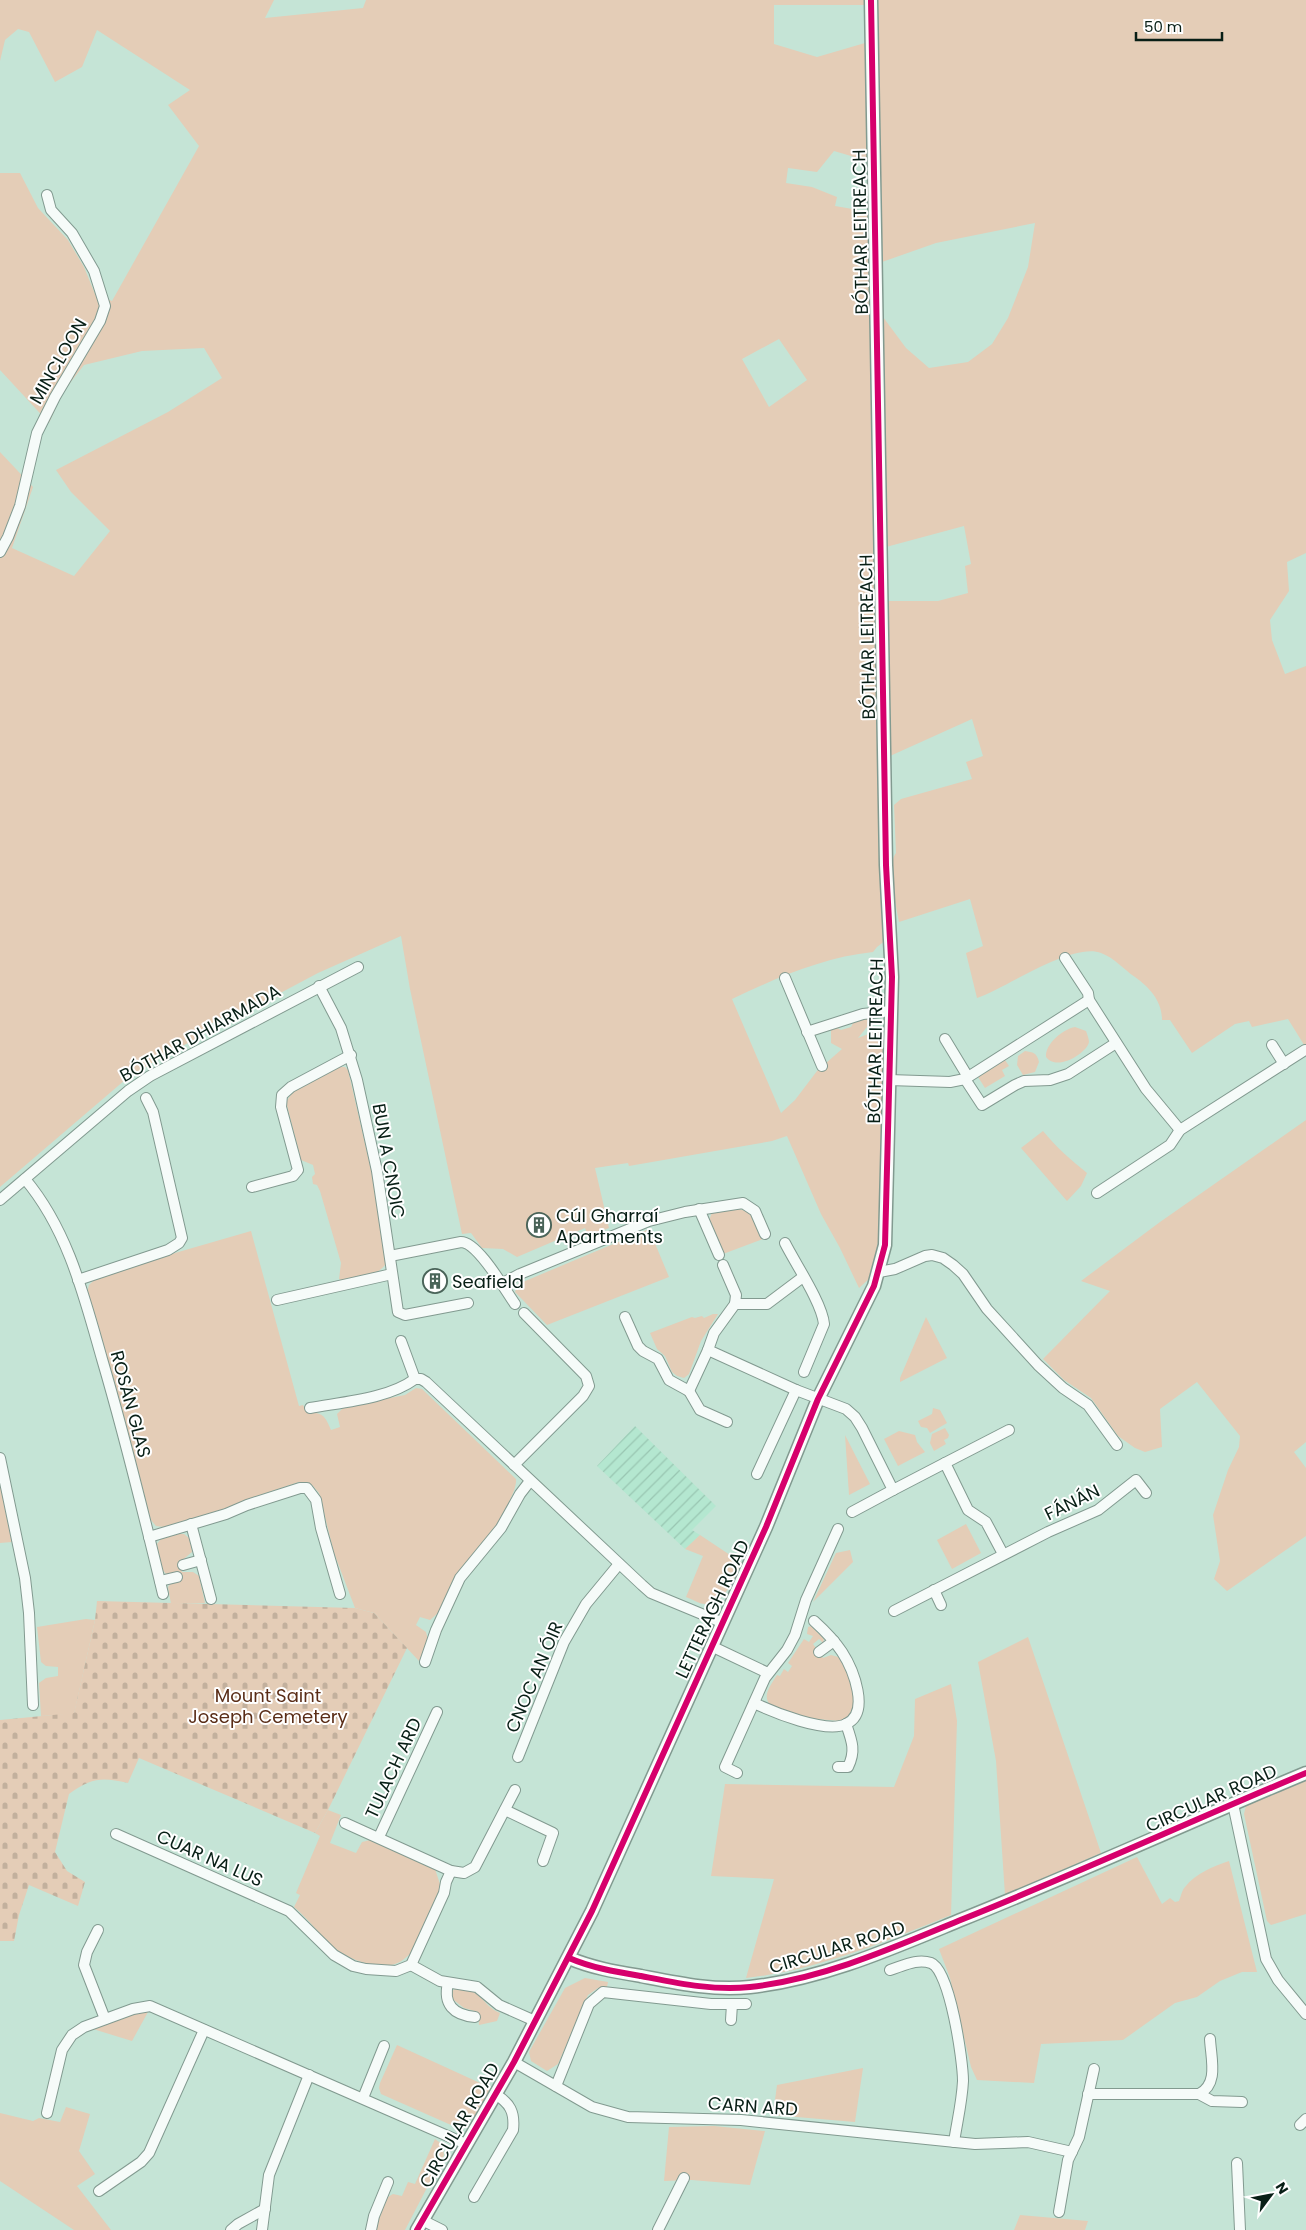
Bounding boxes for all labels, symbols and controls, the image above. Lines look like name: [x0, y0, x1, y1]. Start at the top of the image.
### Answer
scale bar: [1136, 10, 1222, 42]
text: 50 m: [1144, 16, 1182, 37]
street label: BÓTHAR LEITREACH: [846, 149, 874, 315]
street label: MINCLOON: [23, 314, 93, 408]
street label: BÓTHAR LEITREACH: [853, 554, 881, 720]
street label: BÓTHAR LEITREACH: [861, 958, 889, 1124]
street label: BÓTHAR DHIARMADA: [115, 978, 285, 1088]
street label: BUN A CNOIC: [367, 1101, 411, 1221]
place label: Cúl Gharraí Apartments: [556, 1203, 663, 1249]
building icon: Cúl Gharraí Apartments: [526, 1212, 552, 1238]
building icon: Seafield: [422, 1268, 448, 1294]
place label: Seafield: [452, 1269, 524, 1294]
street label: ROSÁN GLAS: [105, 1348, 157, 1460]
street label: FÁNÁN: [1040, 1478, 1104, 1526]
street label: LETTERAGH ROAD: [669, 1536, 755, 1682]
street label: CNOC AN ÓIR: [499, 1618, 569, 1736]
park label: Mount Saint Joseph Cemetery: [188, 1683, 348, 1729]
street label: TULACH ARD: [359, 1713, 427, 1823]
street label: CIRCULAR ROAD: [1142, 1758, 1280, 1838]
street label: CUAR NA LUS: [153, 1823, 267, 1893]
street label: CIRCULAR ROAD: [766, 1914, 908, 1980]
street label: CIRCULAR ROAD: [413, 2058, 505, 2192]
street label: CARN ARD: [707, 2090, 799, 2122]
north arrow: [1246, 2170, 1296, 2220]
text: N: [1271, 2178, 1293, 2198]

